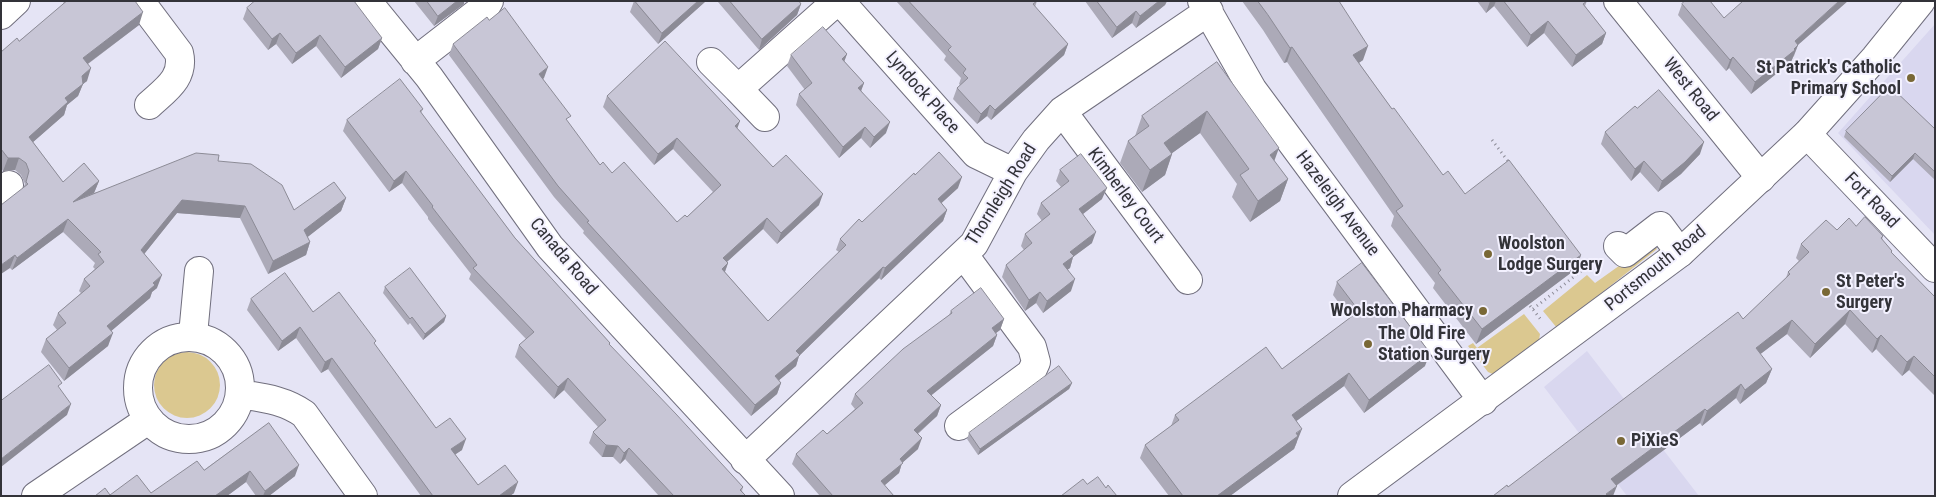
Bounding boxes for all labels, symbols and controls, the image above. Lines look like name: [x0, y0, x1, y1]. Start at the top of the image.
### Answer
street label: Lyndock Place: [881, 48, 963, 138]
street label: West Road: [1658, 54, 1722, 126]
place label: St Patrick's Catholic Primary School: [1756, 57, 1901, 100]
marker: St Patrick's Catholic Primary School: [1905, 72, 1917, 84]
street label: Thornleigh Road: [962, 140, 1042, 250]
street label: Kimberley Court: [1082, 144, 1168, 248]
street label: Hazeleigh Avenue: [1290, 147, 1384, 261]
street label: Fort Road: [1839, 169, 1903, 233]
street label: Canada Road: [525, 214, 601, 300]
street label: Portsmouth Road: [1601, 222, 1711, 316]
place label: Woolston Lodge Surgery: [1498, 233, 1602, 276]
marker: Woolston Lodge Surgery: [1482, 248, 1494, 260]
place label: St Peter's Surgery: [1836, 271, 1905, 314]
marker: St Peter's Surgery: [1820, 286, 1832, 298]
place label: Woolston Pharmacy: [1330, 300, 1473, 322]
marker: Woolston Pharmacy: [1477, 305, 1489, 317]
place label: The Old Fire Station Surgery: [1378, 323, 1490, 366]
marker: The Old Fire Station Surgery: [1362, 338, 1374, 350]
place label: PiXieS: [1631, 430, 1679, 452]
marker: PiXieS: [1615, 435, 1627, 447]

